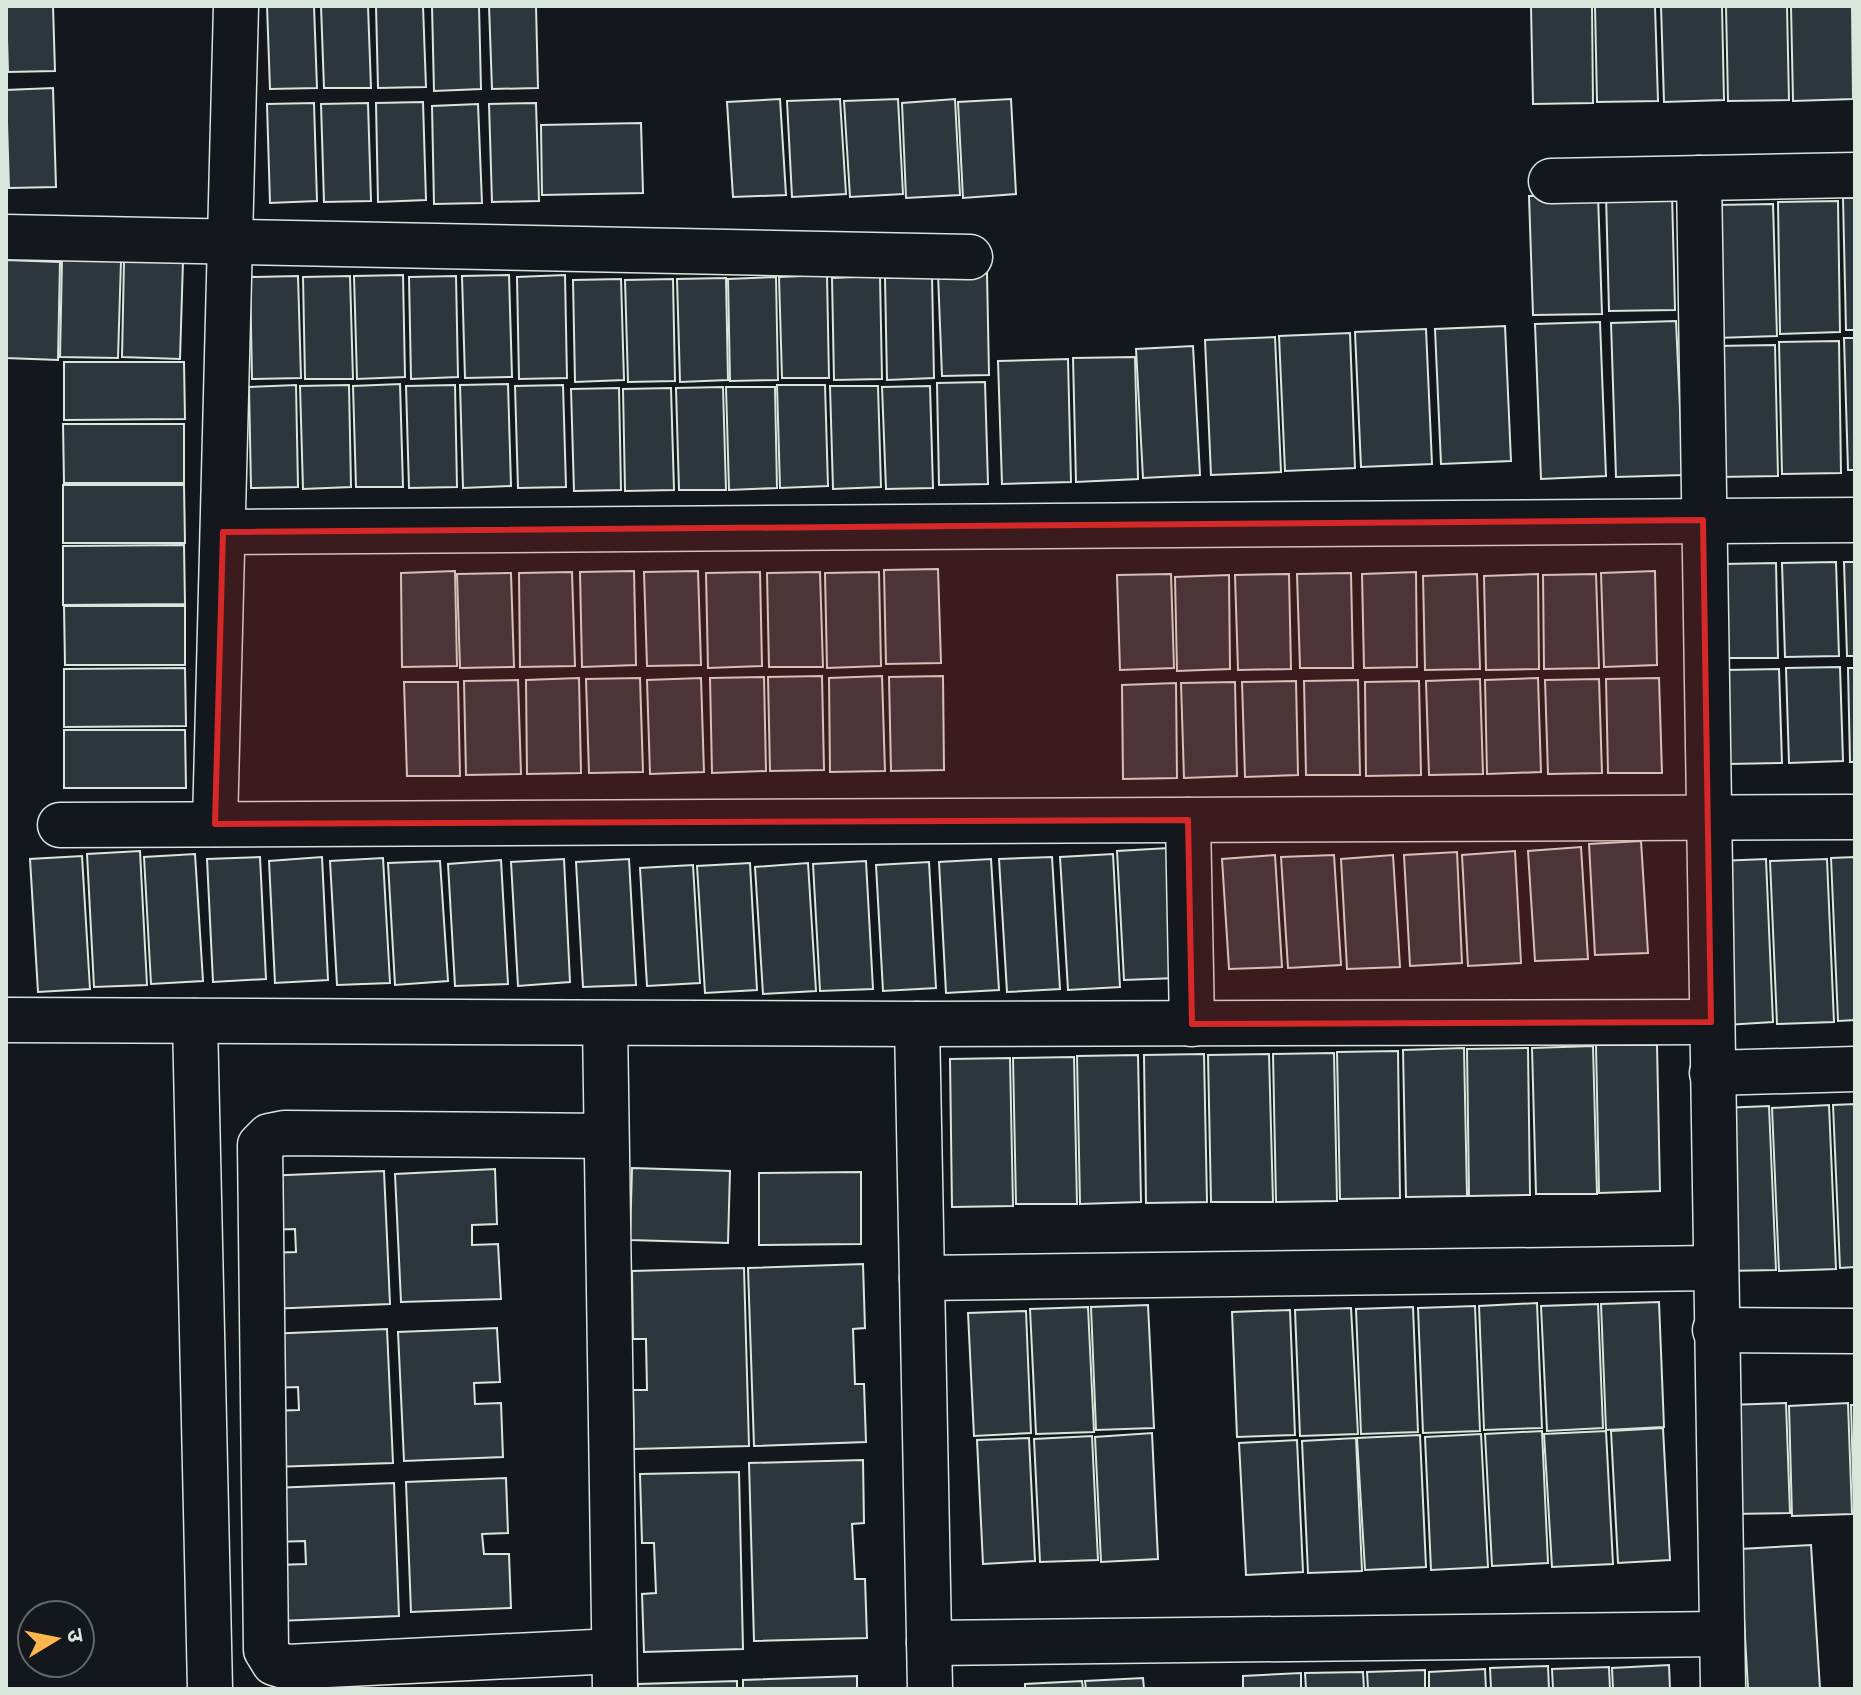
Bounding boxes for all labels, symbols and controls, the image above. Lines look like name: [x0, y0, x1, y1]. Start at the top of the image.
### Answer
north arrow: [16, 1599, 96, 1679]
text: उ: [62, 1627, 90, 1645]

